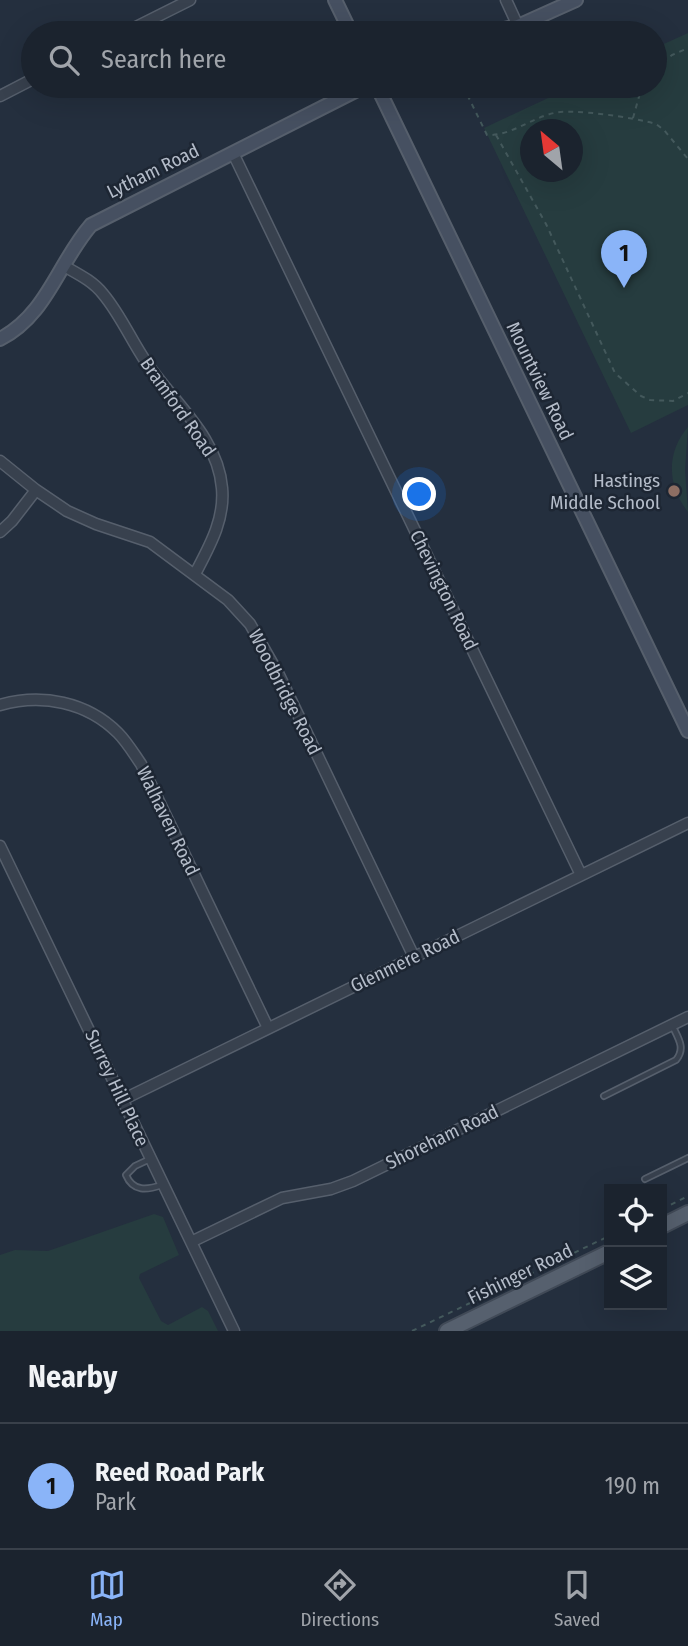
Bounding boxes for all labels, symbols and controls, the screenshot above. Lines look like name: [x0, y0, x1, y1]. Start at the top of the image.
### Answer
search box: [21, 21, 667, 98]
icon: search: [45, 41, 83, 79]
text: Search here: [101, 44, 226, 75]
north arrow: [520, 119, 583, 182]
street label: Lytham Road: [103, 139, 203, 203]
pin: 1: [601, 230, 647, 288]
street label: Mountview Road: [501, 318, 579, 444]
street label: Bramford Road: [135, 353, 221, 461]
place label: Hastings Middle School: [550, 469, 660, 514]
your location: [402, 477, 436, 511]
marker: Hastings Middle School: [666, 483, 682, 499]
street label: Chevington Road: [405, 526, 483, 654]
street label: Woodbridge Road: [243, 625, 327, 759]
street label: Walhaven Road: [132, 763, 204, 879]
street label: Glenmere Road: [347, 925, 463, 997]
street label: Surrey Hill Place: [80, 1026, 154, 1150]
street label: Shoreham Road: [382, 1100, 502, 1174]
map controls: [604, 1184, 667, 1310]
button: locate: [604, 1184, 667, 1247]
street label: Fishinger Road: [464, 1239, 576, 1309]
button: layers: [604, 1247, 667, 1310]
text: Nearby: [28, 1359, 117, 1395]
text: Reed Road Park: [95, 1457, 264, 1488]
text: 1: [46, 1472, 56, 1500]
text: 190 m: [605, 1472, 660, 1500]
text: Park: [95, 1488, 136, 1516]
tab: Map: [88, 1566, 126, 1631]
tab: Directions: [301, 1566, 379, 1631]
tab: Saved: [554, 1566, 600, 1631]

